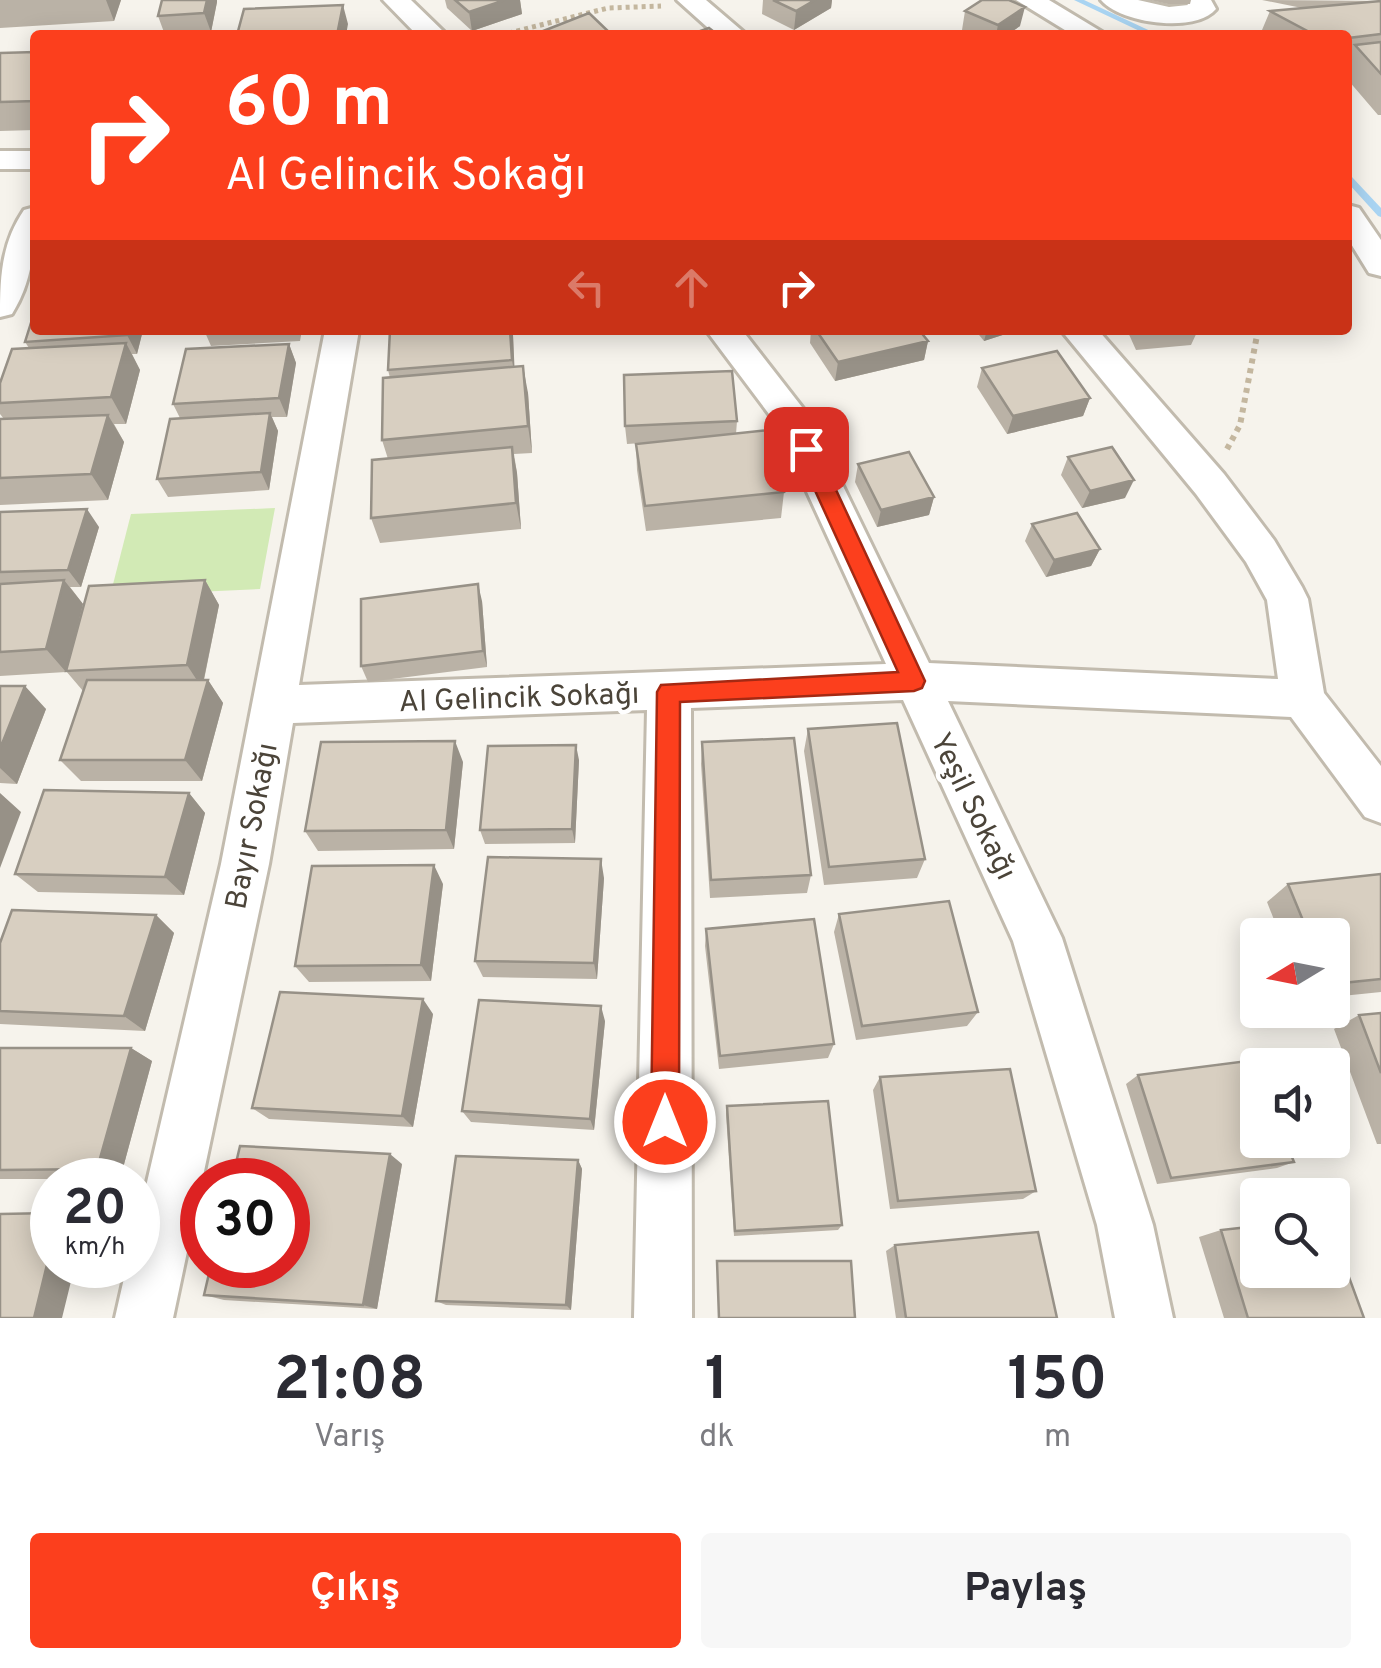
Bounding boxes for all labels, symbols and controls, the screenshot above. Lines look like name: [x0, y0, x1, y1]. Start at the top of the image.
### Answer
text: 60 m: [225, 62, 393, 151]
icon: right: [60, 70, 190, 200]
text: Al Gelincik Sokağı: [225, 149, 586, 206]
icon: left: [559, 260, 614, 315]
icon: ahead: [664, 260, 719, 315]
icon: right: [769, 260, 824, 315]
pin: [764, 407, 849, 492]
icon: arrive: [779, 422, 834, 477]
street label: Al Gelincik Sokağı: [398, 677, 640, 722]
street label: Yeşil Sokağı: [920, 727, 1023, 887]
street label: Bayır Sokağı: [219, 740, 288, 913]
north arrow: [1240, 918, 1350, 1028]
map controls: [1240, 918, 1350, 1288]
button: sound: [1240, 1048, 1350, 1158]
position arrow: [613, 1070, 717, 1174]
speed limit sign: 30: [180, 1158, 310, 1288]
button: search: [1240, 1178, 1350, 1288]
text: 20: [63, 1179, 127, 1242]
text: km/h: [65, 1232, 125, 1264]
text: 21:08: [273, 1345, 426, 1421]
text: 1: [705, 1345, 729, 1421]
text: 150: [1008, 1345, 1108, 1421]
text: Varış: [314, 1418, 385, 1458]
text: dk: [699, 1418, 734, 1458]
text: m: [1044, 1418, 1071, 1458]
button: Çıkış: [30, 1533, 681, 1648]
button: Paylaş: [701, 1533, 1351, 1648]

